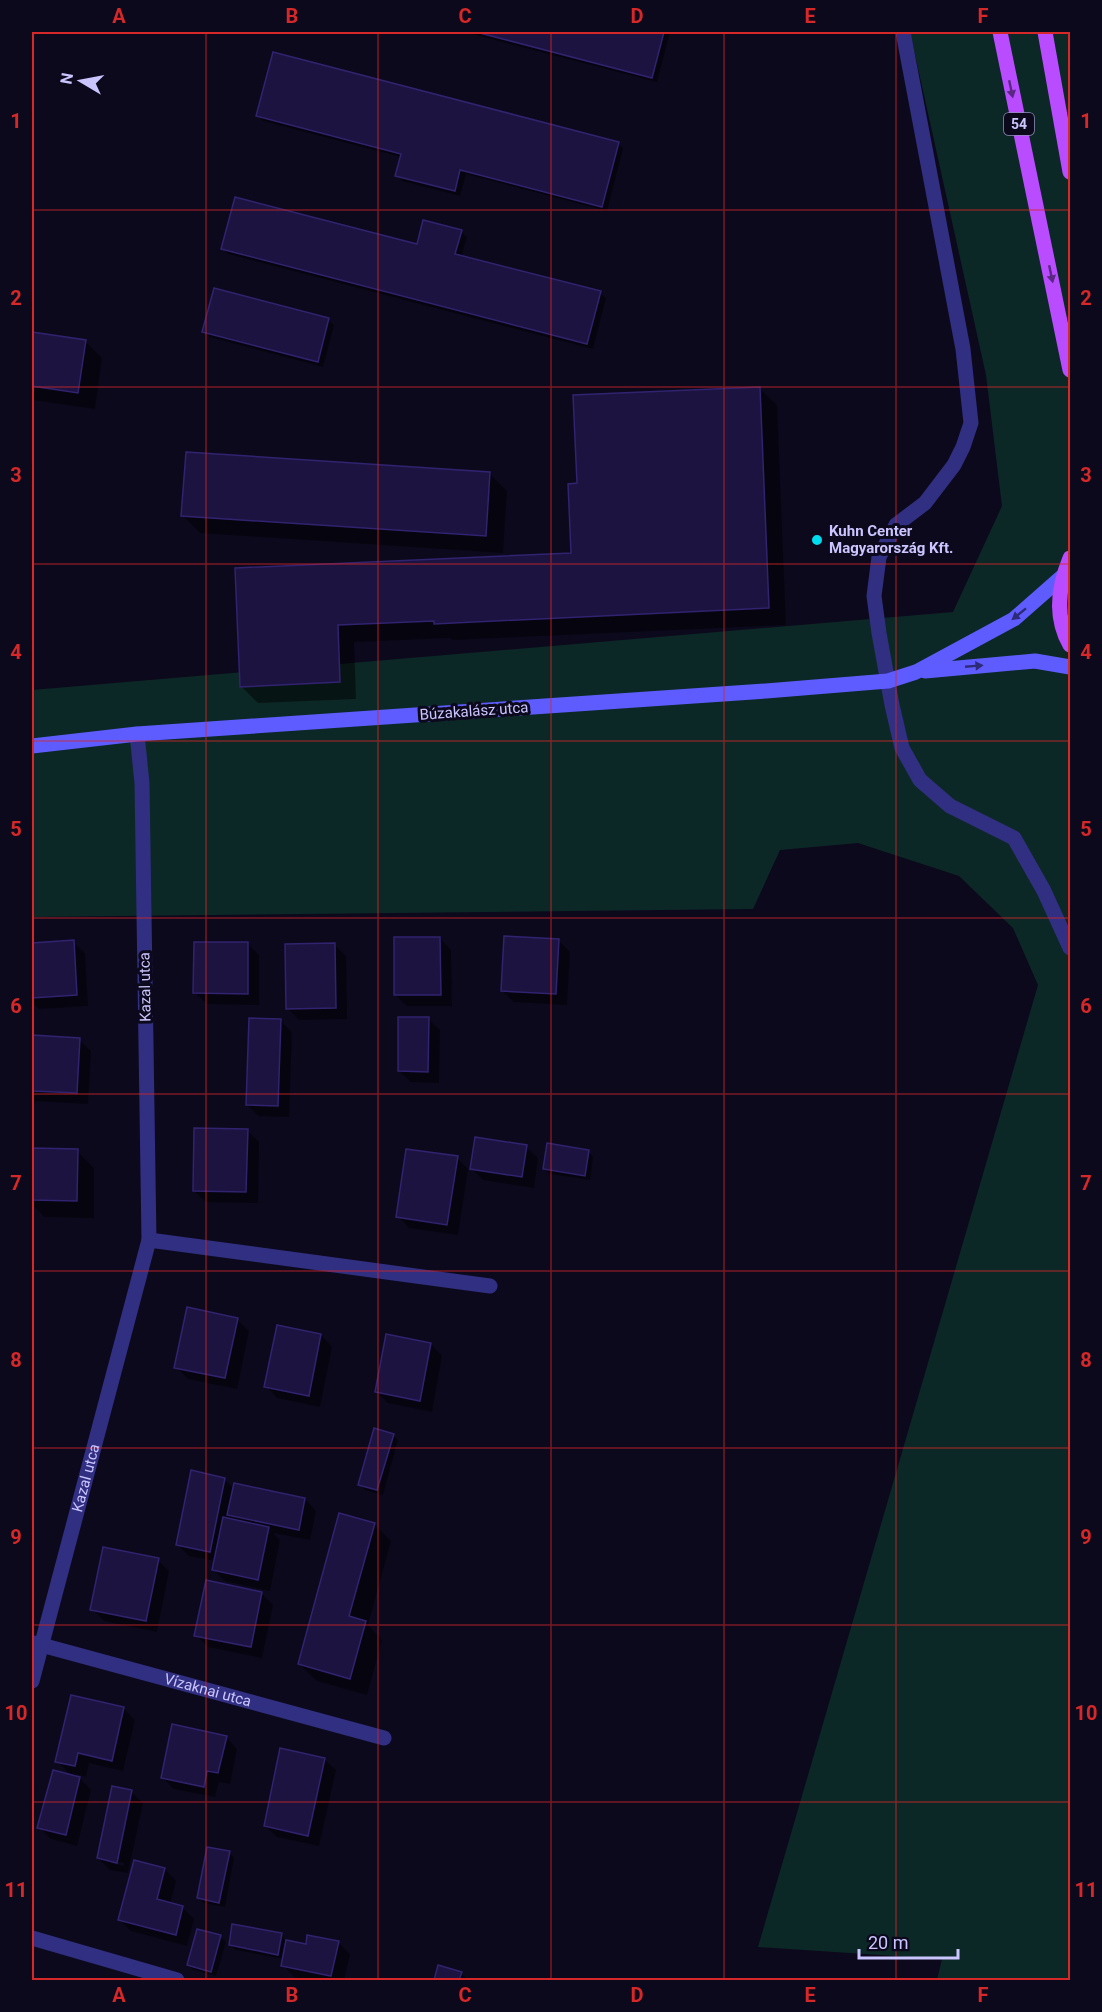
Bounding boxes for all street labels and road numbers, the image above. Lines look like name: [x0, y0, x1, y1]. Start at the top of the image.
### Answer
road number: 54: [1004, 113, 1034, 135]
street label: Búzakalász utca: [419, 698, 529, 724]
street label: Kazal utca: [135, 952, 155, 1022]
street label: Kazal utca: [68, 1442, 104, 1514]
street label: Vízaknai utca: [162, 1670, 253, 1711]

